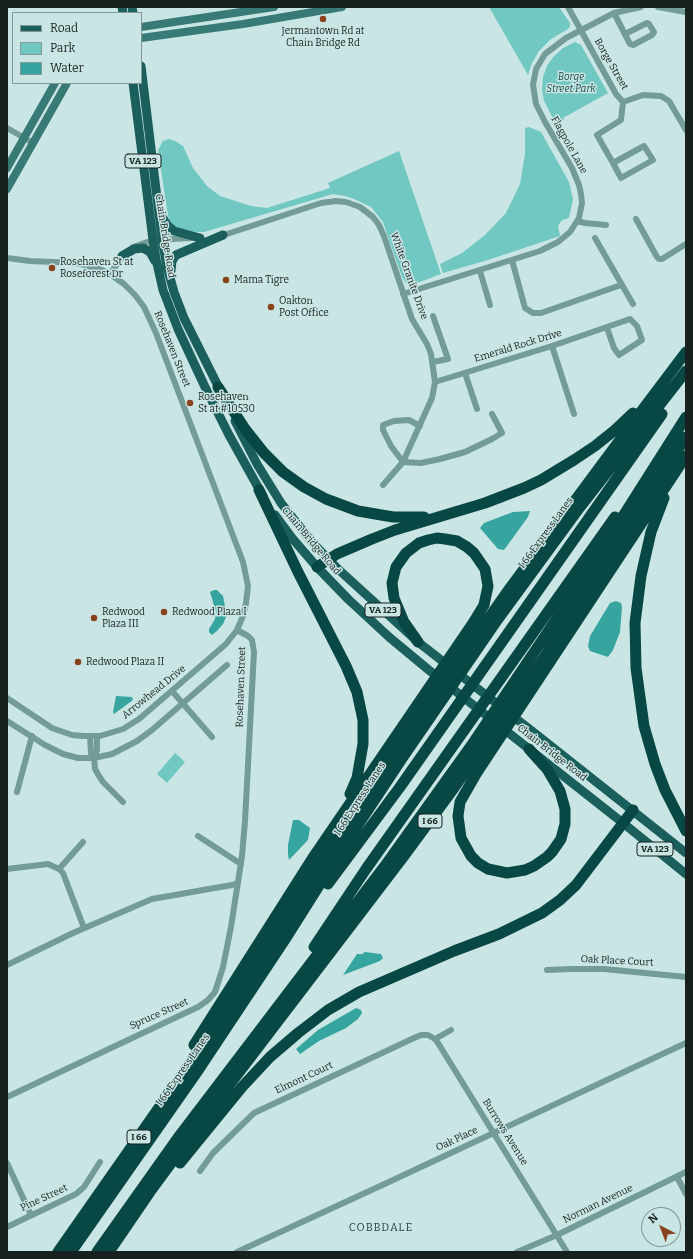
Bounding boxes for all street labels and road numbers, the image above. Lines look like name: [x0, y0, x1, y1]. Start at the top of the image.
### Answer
street label: Borge Street: [591, 36, 631, 92]
street label: Flagpole Lane: [548, 114, 590, 176]
road number: VA 123: [125, 154, 161, 168]
street label: Chain Bridge Road: [152, 193, 178, 279]
street label: White Granite Drive: [388, 231, 430, 321]
street label: Rosehaven Street: [151, 309, 193, 389]
street label: Emerald Rock Drive: [473, 327, 563, 365]
street label: I 66 Express Lanes: [516, 495, 576, 571]
street label: Chain Bridge Road: [279, 505, 343, 577]
road number: VA 123: [365, 603, 401, 617]
street label: Rosehaven Street: [234, 646, 248, 728]
street label: Arrowhead Drive: [120, 663, 188, 721]
street label: Chain Bridge Road: [515, 722, 589, 784]
street label: I 66 Express Lanes: [332, 760, 388, 838]
road number: I 66: [418, 814, 442, 828]
road number: VA 123: [637, 842, 673, 856]
street label: Oak Place Court: [580, 953, 654, 969]
street label: Spruce Street: [128, 996, 190, 1032]
street label: I 66 Express Lanes: [154, 1032, 212, 1108]
street label: Elmont Court: [273, 1059, 335, 1097]
street label: Burrows Avenue: [480, 1097, 530, 1167]
street label: Oak Place: [434, 1124, 480, 1154]
road number: I 66: [127, 1130, 151, 1144]
street label: Pine Street: [18, 1182, 70, 1214]
street label: Norman Avenue: [561, 1182, 635, 1226]

